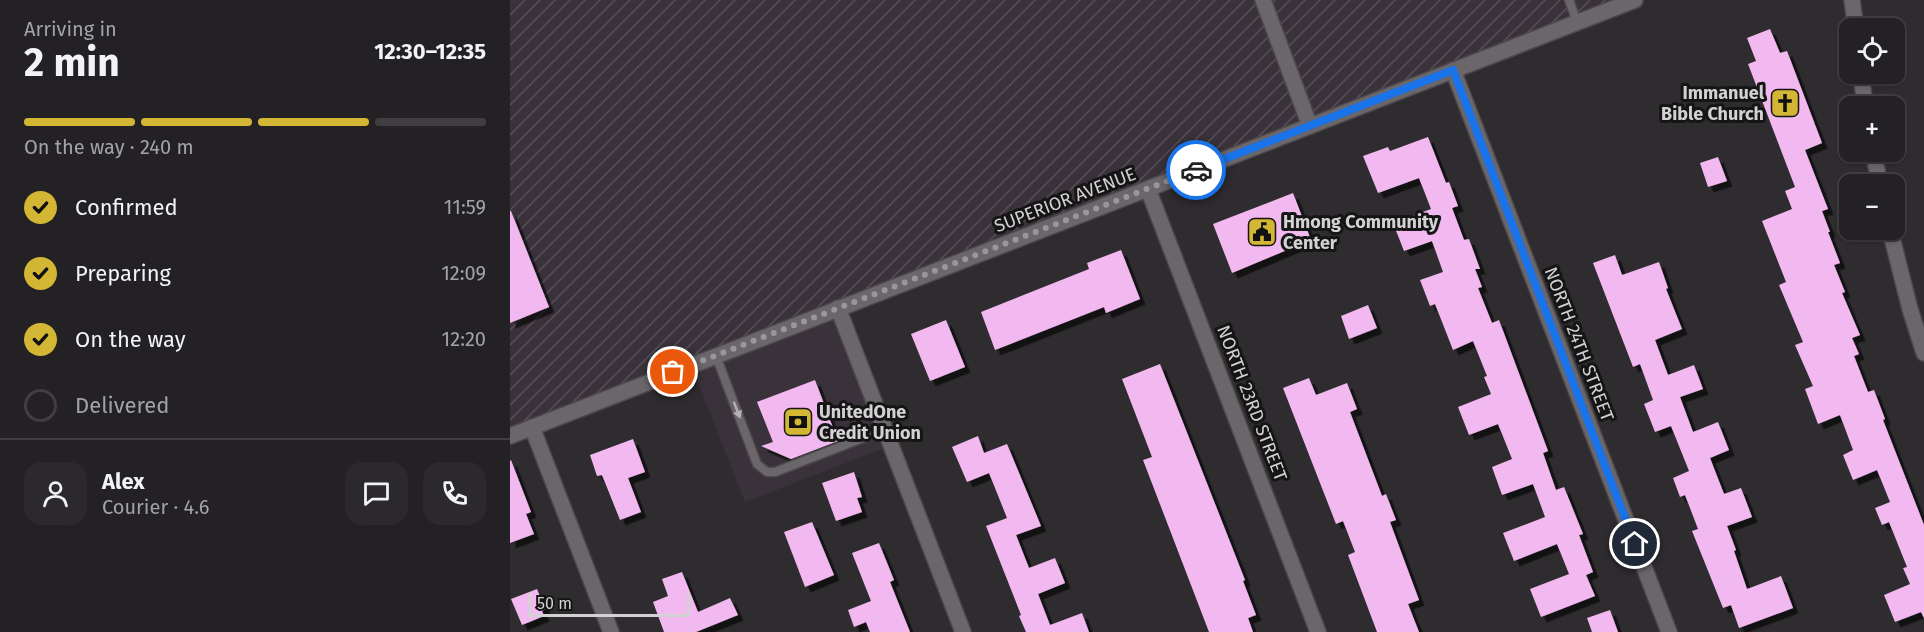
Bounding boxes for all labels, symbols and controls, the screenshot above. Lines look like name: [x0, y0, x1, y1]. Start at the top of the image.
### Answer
text: Arriving in: [24, 17, 117, 41]
map controls: [1839, 18, 1905, 240]
button: locate: [1839, 18, 1905, 84]
text: 12:30–12:35: [374, 38, 486, 65]
text: 2 min: [24, 40, 120, 86]
place label: Immanuel Bible Church: [1661, 82, 1765, 125]
church icon: Immanuel Bible Church: [1769, 87, 1801, 119]
button: +: [1839, 96, 1905, 162]
text: On the way · 240 m: [24, 135, 194, 159]
courier: [1166, 140, 1226, 200]
icon: car: [1180, 154, 1213, 187]
street label: SUPERIOR AVENUE: [991, 163, 1139, 237]
button: −: [1839, 174, 1905, 240]
icon: check: [24, 191, 57, 224]
text: Confirmed: [75, 194, 178, 221]
text: 11:59: [444, 195, 486, 219]
place label: Hmong Community Center: [1283, 211, 1439, 254]
public building icon: Hmong Community Center: [1246, 216, 1278, 248]
icon: check: [24, 257, 57, 290]
text: Preparing: [75, 260, 171, 287]
text: 12:09: [441, 261, 486, 285]
street label: NORTH 24TH STREET: [1539, 264, 1619, 425]
street label: NORTH 23RD STREET: [1212, 322, 1292, 485]
icon: check: [24, 323, 57, 356]
text: On the way: [75, 326, 186, 353]
text: 12:20: [442, 327, 486, 351]
pin: [647, 346, 698, 397]
icon: bag: [656, 355, 689, 388]
text: Delivered: [75, 392, 170, 419]
one-way arrow: [732, 401, 742, 419]
place label: UnitedOne Credit Union: [819, 401, 921, 444]
bank icon: UnitedOne Credit Union: [782, 406, 814, 438]
button: person: [24, 462, 87, 525]
button: chat: [345, 462, 408, 525]
button: phone: [423, 462, 486, 525]
text: Alex: [102, 468, 145, 495]
text: Courier · 4.6: [102, 495, 209, 519]
pin: [1609, 518, 1660, 569]
icon: home: [1618, 527, 1651, 560]
scale bar: [528, 590, 690, 618]
text: 50 m: [537, 594, 572, 613]

